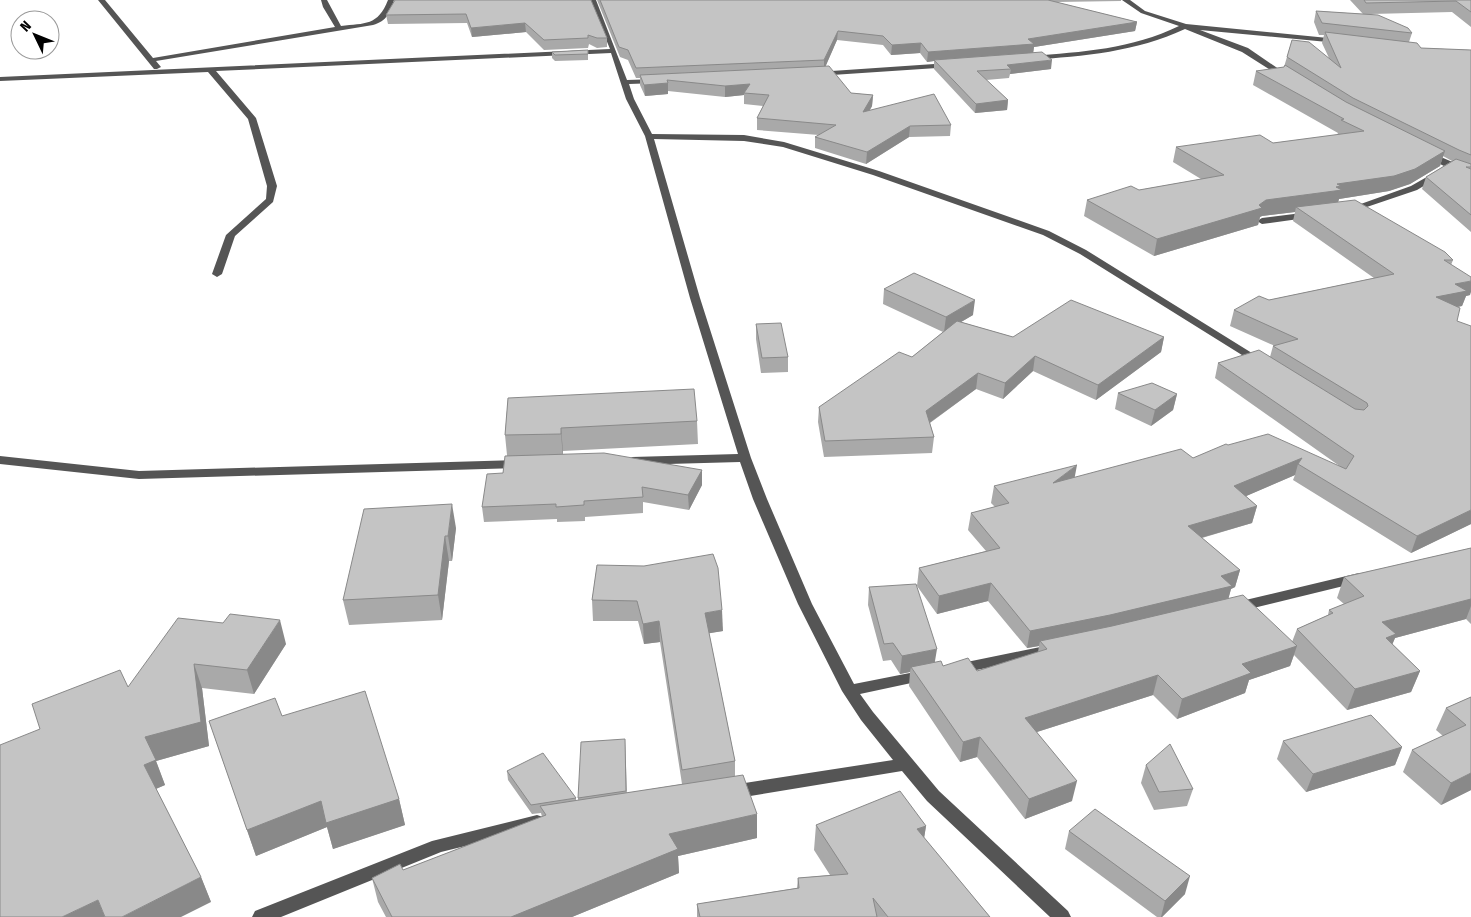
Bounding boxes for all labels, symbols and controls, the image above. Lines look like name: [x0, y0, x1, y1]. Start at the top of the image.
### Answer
north arrow: [10, 10, 60, 60]
text: N: [17, 18, 35, 35]

